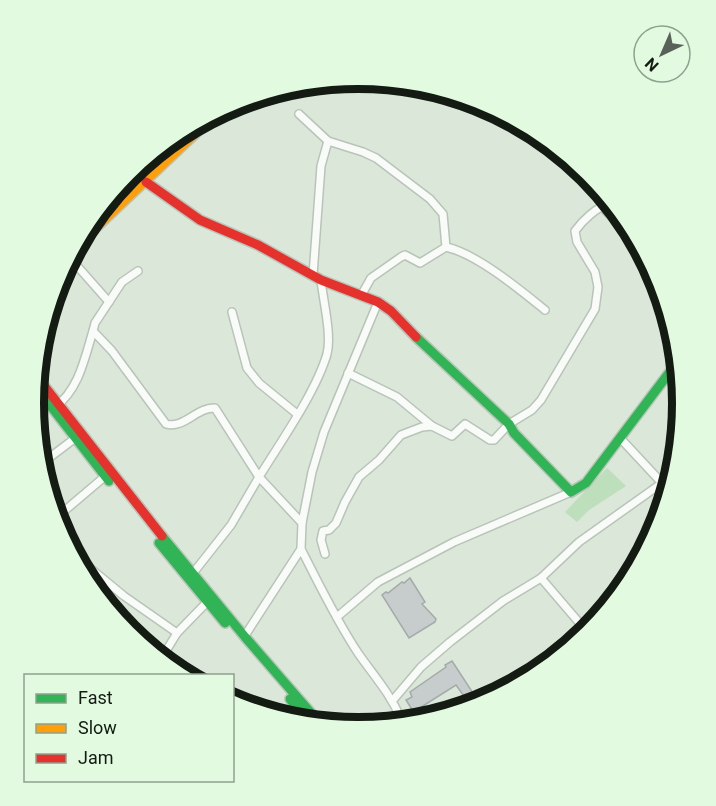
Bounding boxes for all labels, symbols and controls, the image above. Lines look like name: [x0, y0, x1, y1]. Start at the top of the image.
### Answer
north arrow: [632, 24, 692, 84]
text: N: [641, 54, 663, 75]
legend: [24, 674, 234, 782]
text: Fast: [78, 687, 113, 708]
text: Slow: [78, 717, 117, 738]
text: Jam: [78, 747, 114, 768]

